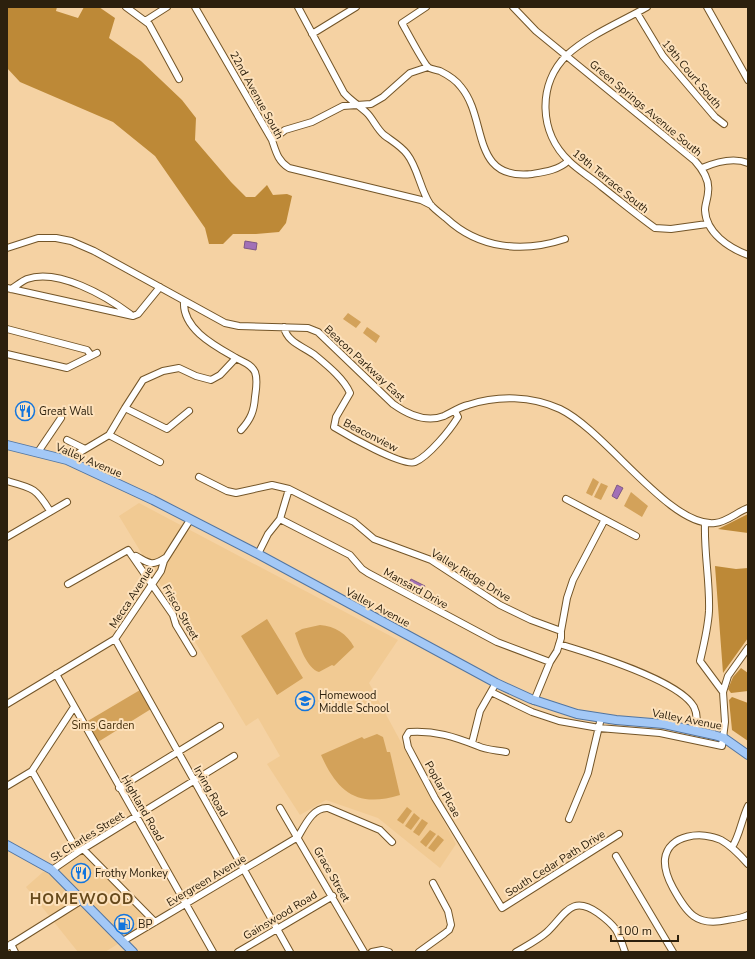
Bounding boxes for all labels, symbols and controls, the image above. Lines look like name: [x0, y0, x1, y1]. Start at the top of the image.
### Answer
street label: 19th Court South: [658, 37, 725, 112]
street label: 22nd Avenue South: [226, 49, 287, 142]
street label: Green Springs Avenue South: [586, 57, 705, 160]
street label: 19th Terrace South: [569, 146, 652, 217]
street label: Beacon Parkway East: [321, 322, 409, 405]
restaurant icon: Great Wall: [14, 400, 36, 422]
place label: Great Wall: [39, 404, 94, 419]
street label: Beaconview: [341, 415, 401, 456]
street label: Valley Avenue: [52, 439, 125, 481]
street label: Valley Ridge Drive: [427, 545, 514, 605]
street label: Mecca Avenue: [106, 563, 157, 631]
street label: Mansard Drive: [381, 564, 451, 612]
street label: Frisco Street: [159, 582, 203, 643]
street label: Valley Avenue: [342, 584, 413, 631]
place label: Homewood Middle School: [319, 688, 390, 716]
school or university icon: Homewood Middle School: [294, 690, 316, 712]
street label: Valley Avenue: [650, 705, 723, 734]
park label: Sims Garden: [71, 718, 135, 733]
street label: Poplar Plcae: [421, 758, 464, 820]
street label: Irving Road: [190, 763, 231, 819]
street label: Highland Road: [118, 773, 168, 844]
street label: St Charles Street: [48, 808, 127, 865]
street label: South Cedar Path Drive: [502, 826, 608, 900]
street label: Grace Street: [310, 844, 353, 905]
street label: Evergreen Avenue: [164, 851, 249, 910]
restaurant icon: Frothy Monkey: [70, 862, 92, 884]
place label: Frothy Monkey: [95, 866, 168, 881]
street label: Gainswood Road: [240, 887, 320, 943]
district label: HOMEWOOD: [30, 889, 134, 909]
fuel station icon: BP: [113, 913, 135, 935]
place label: BP: [138, 917, 152, 932]
scale bar: [611, 917, 678, 943]
text: 100 m: [617, 923, 652, 939]

